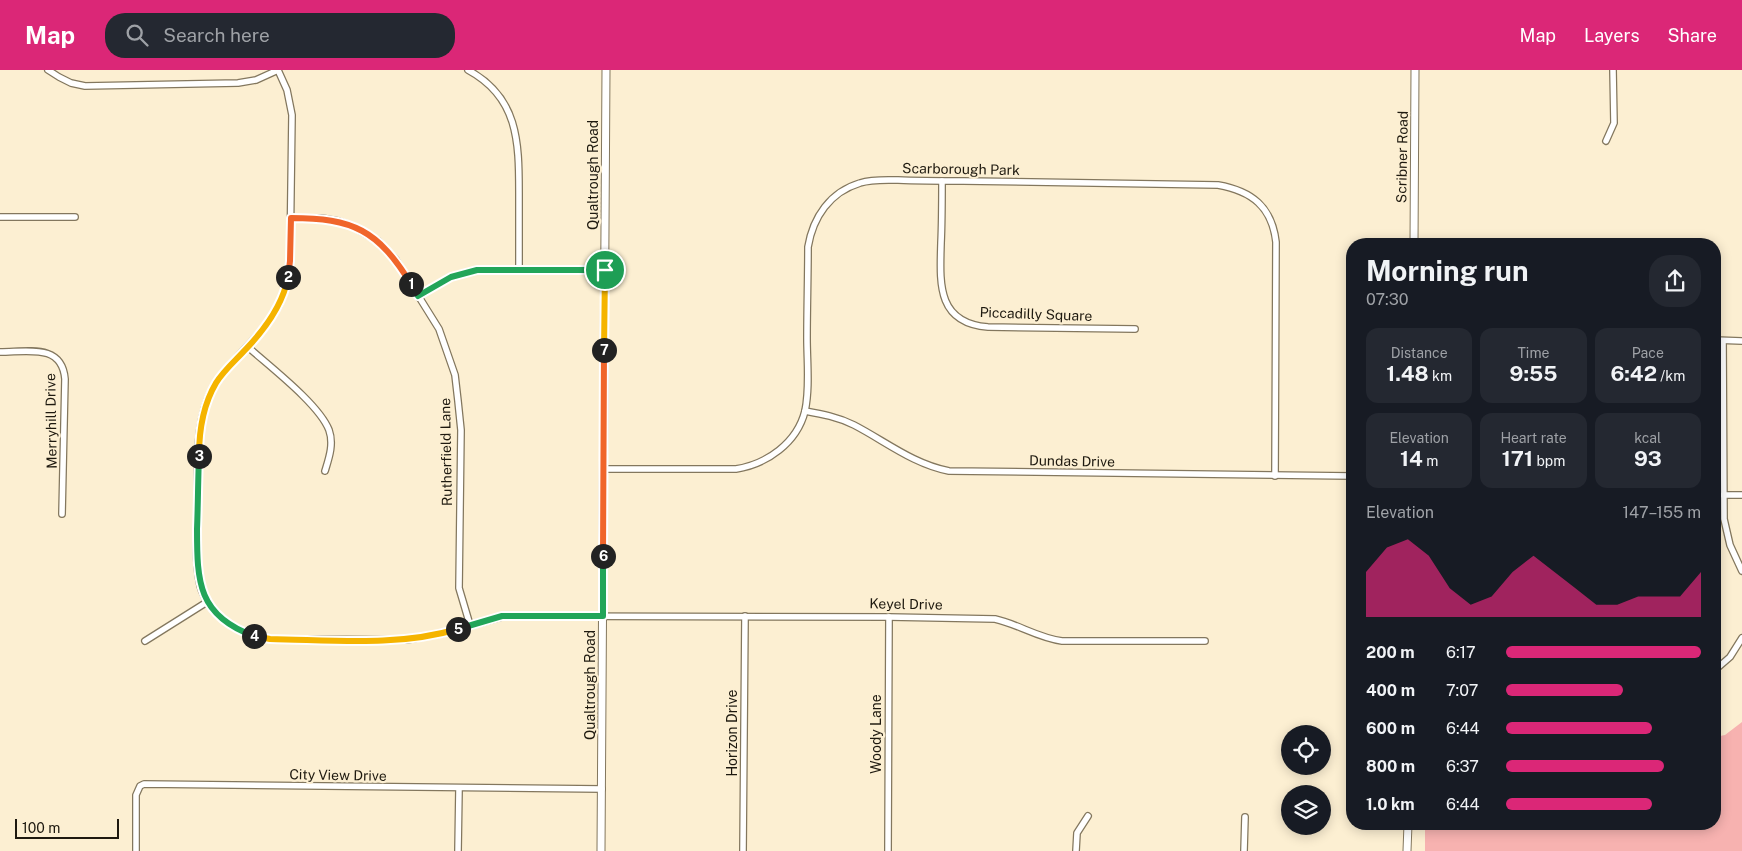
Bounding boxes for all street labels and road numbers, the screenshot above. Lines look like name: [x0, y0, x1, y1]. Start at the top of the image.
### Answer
street label: Scribner Road: [1393, 111, 1411, 203]
street label: Qualtrough Road: [585, 120, 601, 230]
street label: Scarborough Park: [902, 160, 1020, 178]
street label: Piccadilly Square: [979, 304, 1093, 324]
street label: Merryhill Drive: [42, 373, 60, 469]
street label: Rutherfield Lane: [437, 398, 455, 506]
street label: Dundas Drive: [1029, 452, 1115, 470]
street label: Keyel Drive: [869, 595, 943, 613]
street label: Qualtrough Road: [582, 630, 598, 740]
street label: Horizon Drive: [724, 689, 740, 777]
street label: Woody Lane: [868, 694, 884, 774]
street label: City View Drive: [289, 766, 387, 784]

